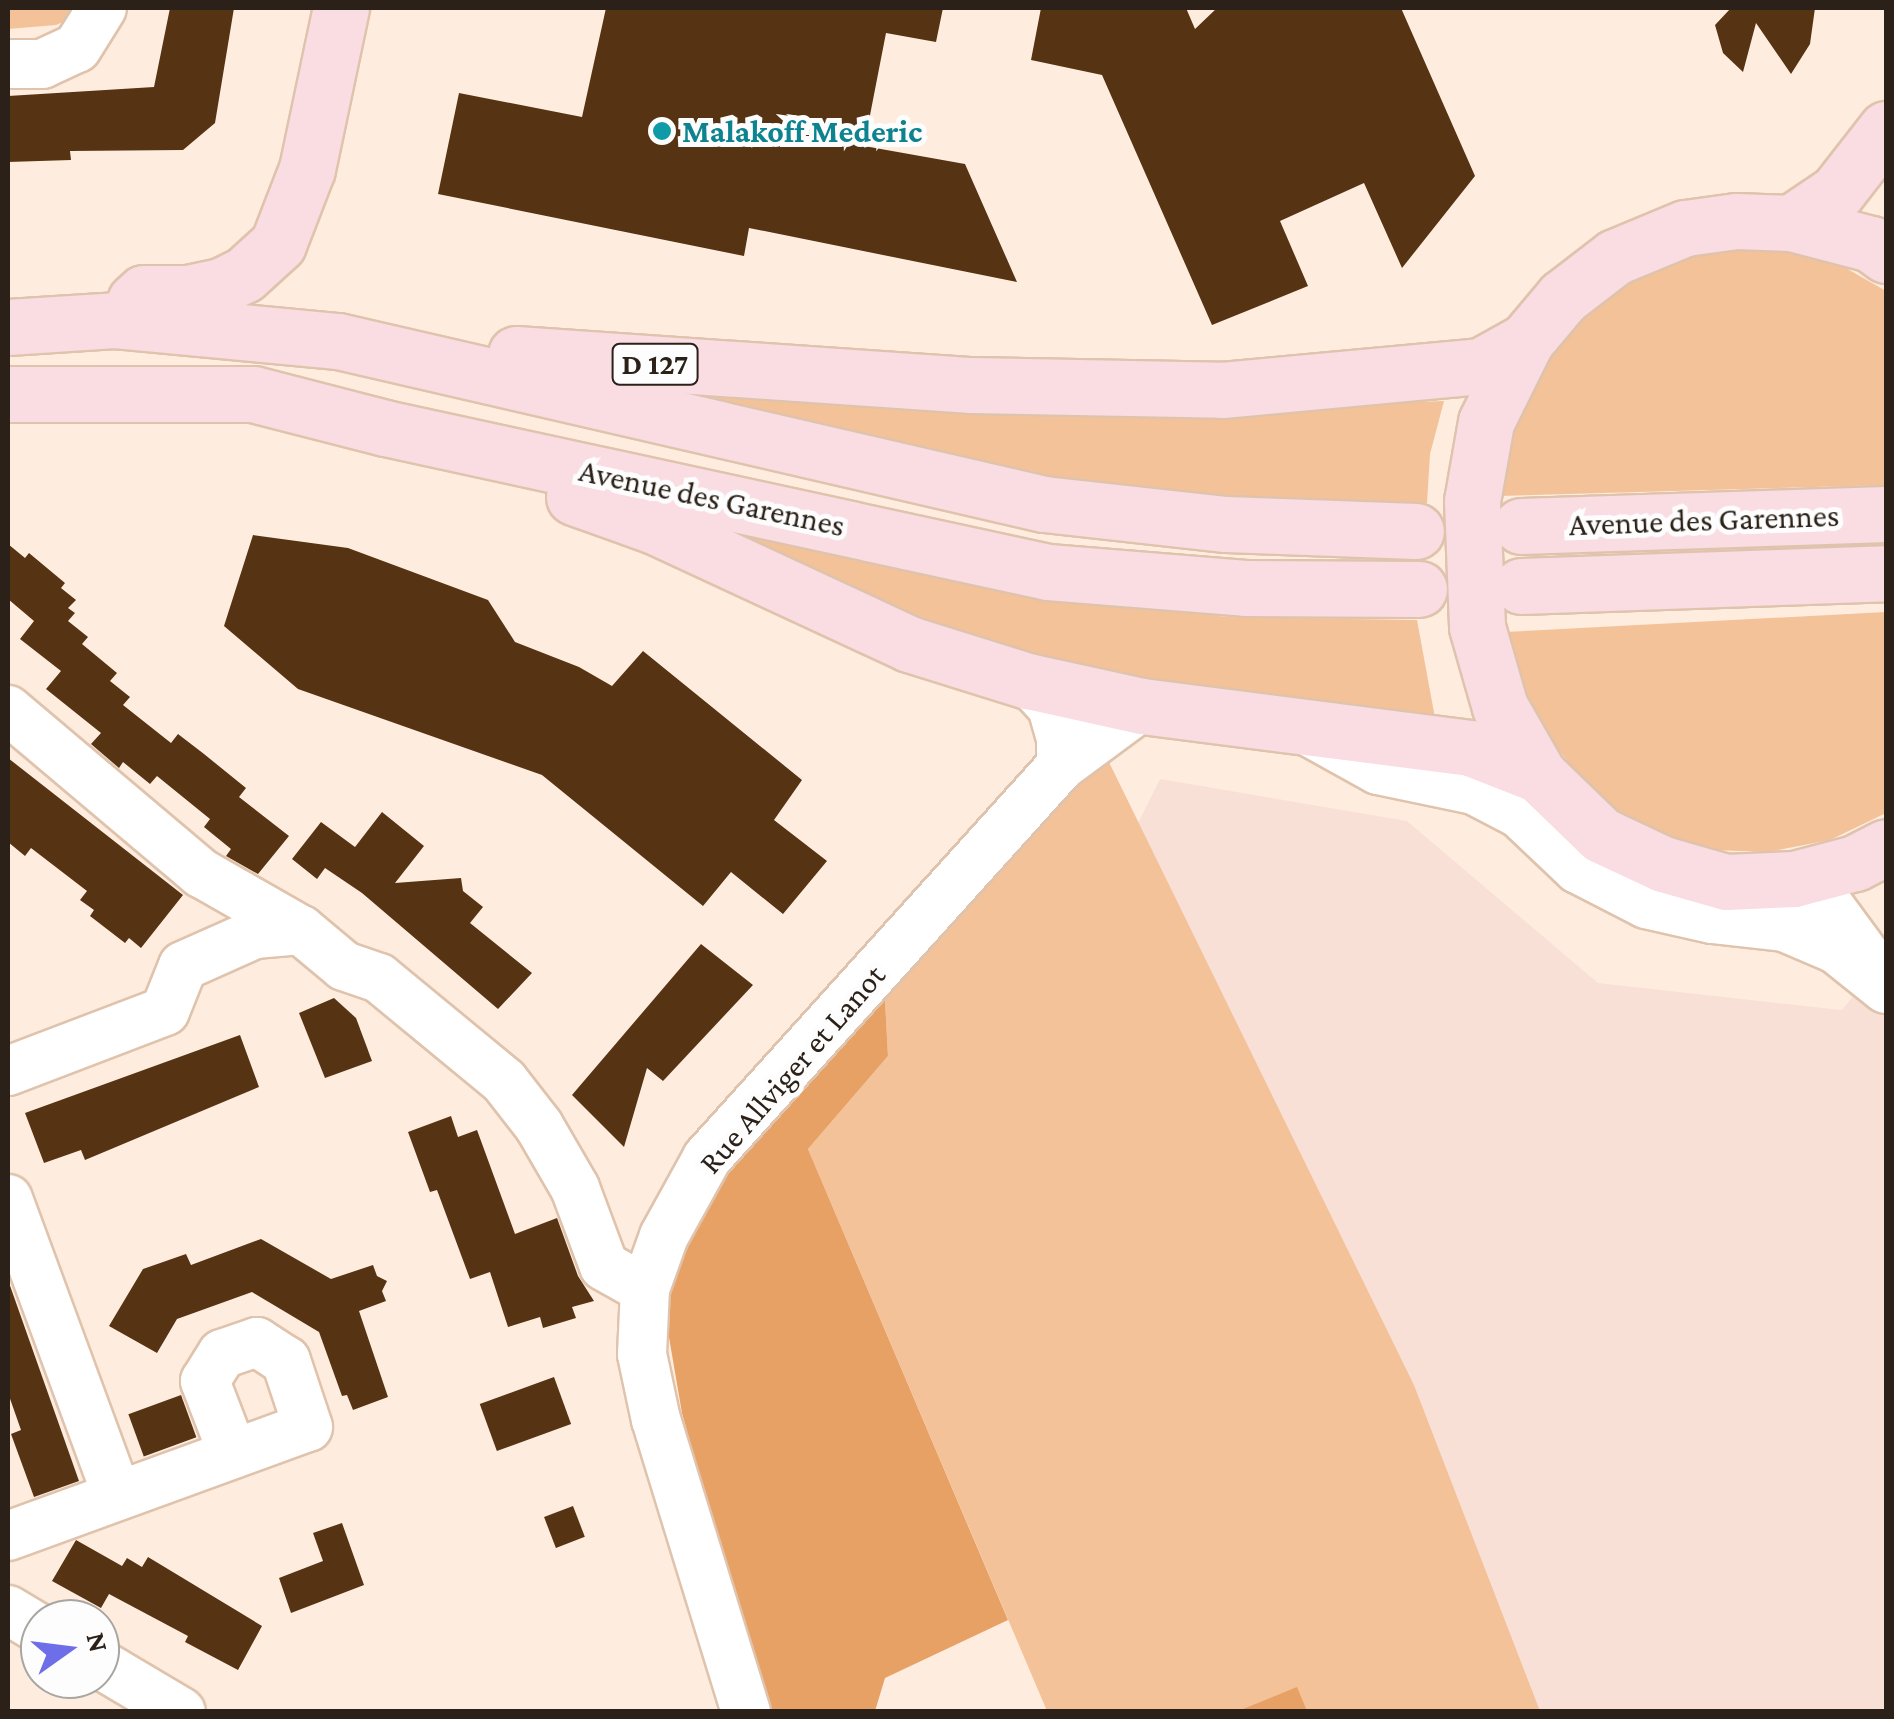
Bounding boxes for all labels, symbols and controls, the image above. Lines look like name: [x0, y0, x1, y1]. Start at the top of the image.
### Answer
place label: Malakoff Mederic: [682, 112, 922, 150]
marker: Malakoff Mederic: [651, 120, 673, 142]
road number: D 127: [610, 339, 700, 389]
street label: Avenue des Garennes: [576, 451, 848, 545]
street label: Avenue des Garennes: [1568, 496, 1840, 544]
street label: Rue Allviger et Lanot: [691, 957, 893, 1181]
north arrow: [20, 1599, 120, 1699]
text: N: [80, 1629, 115, 1655]

